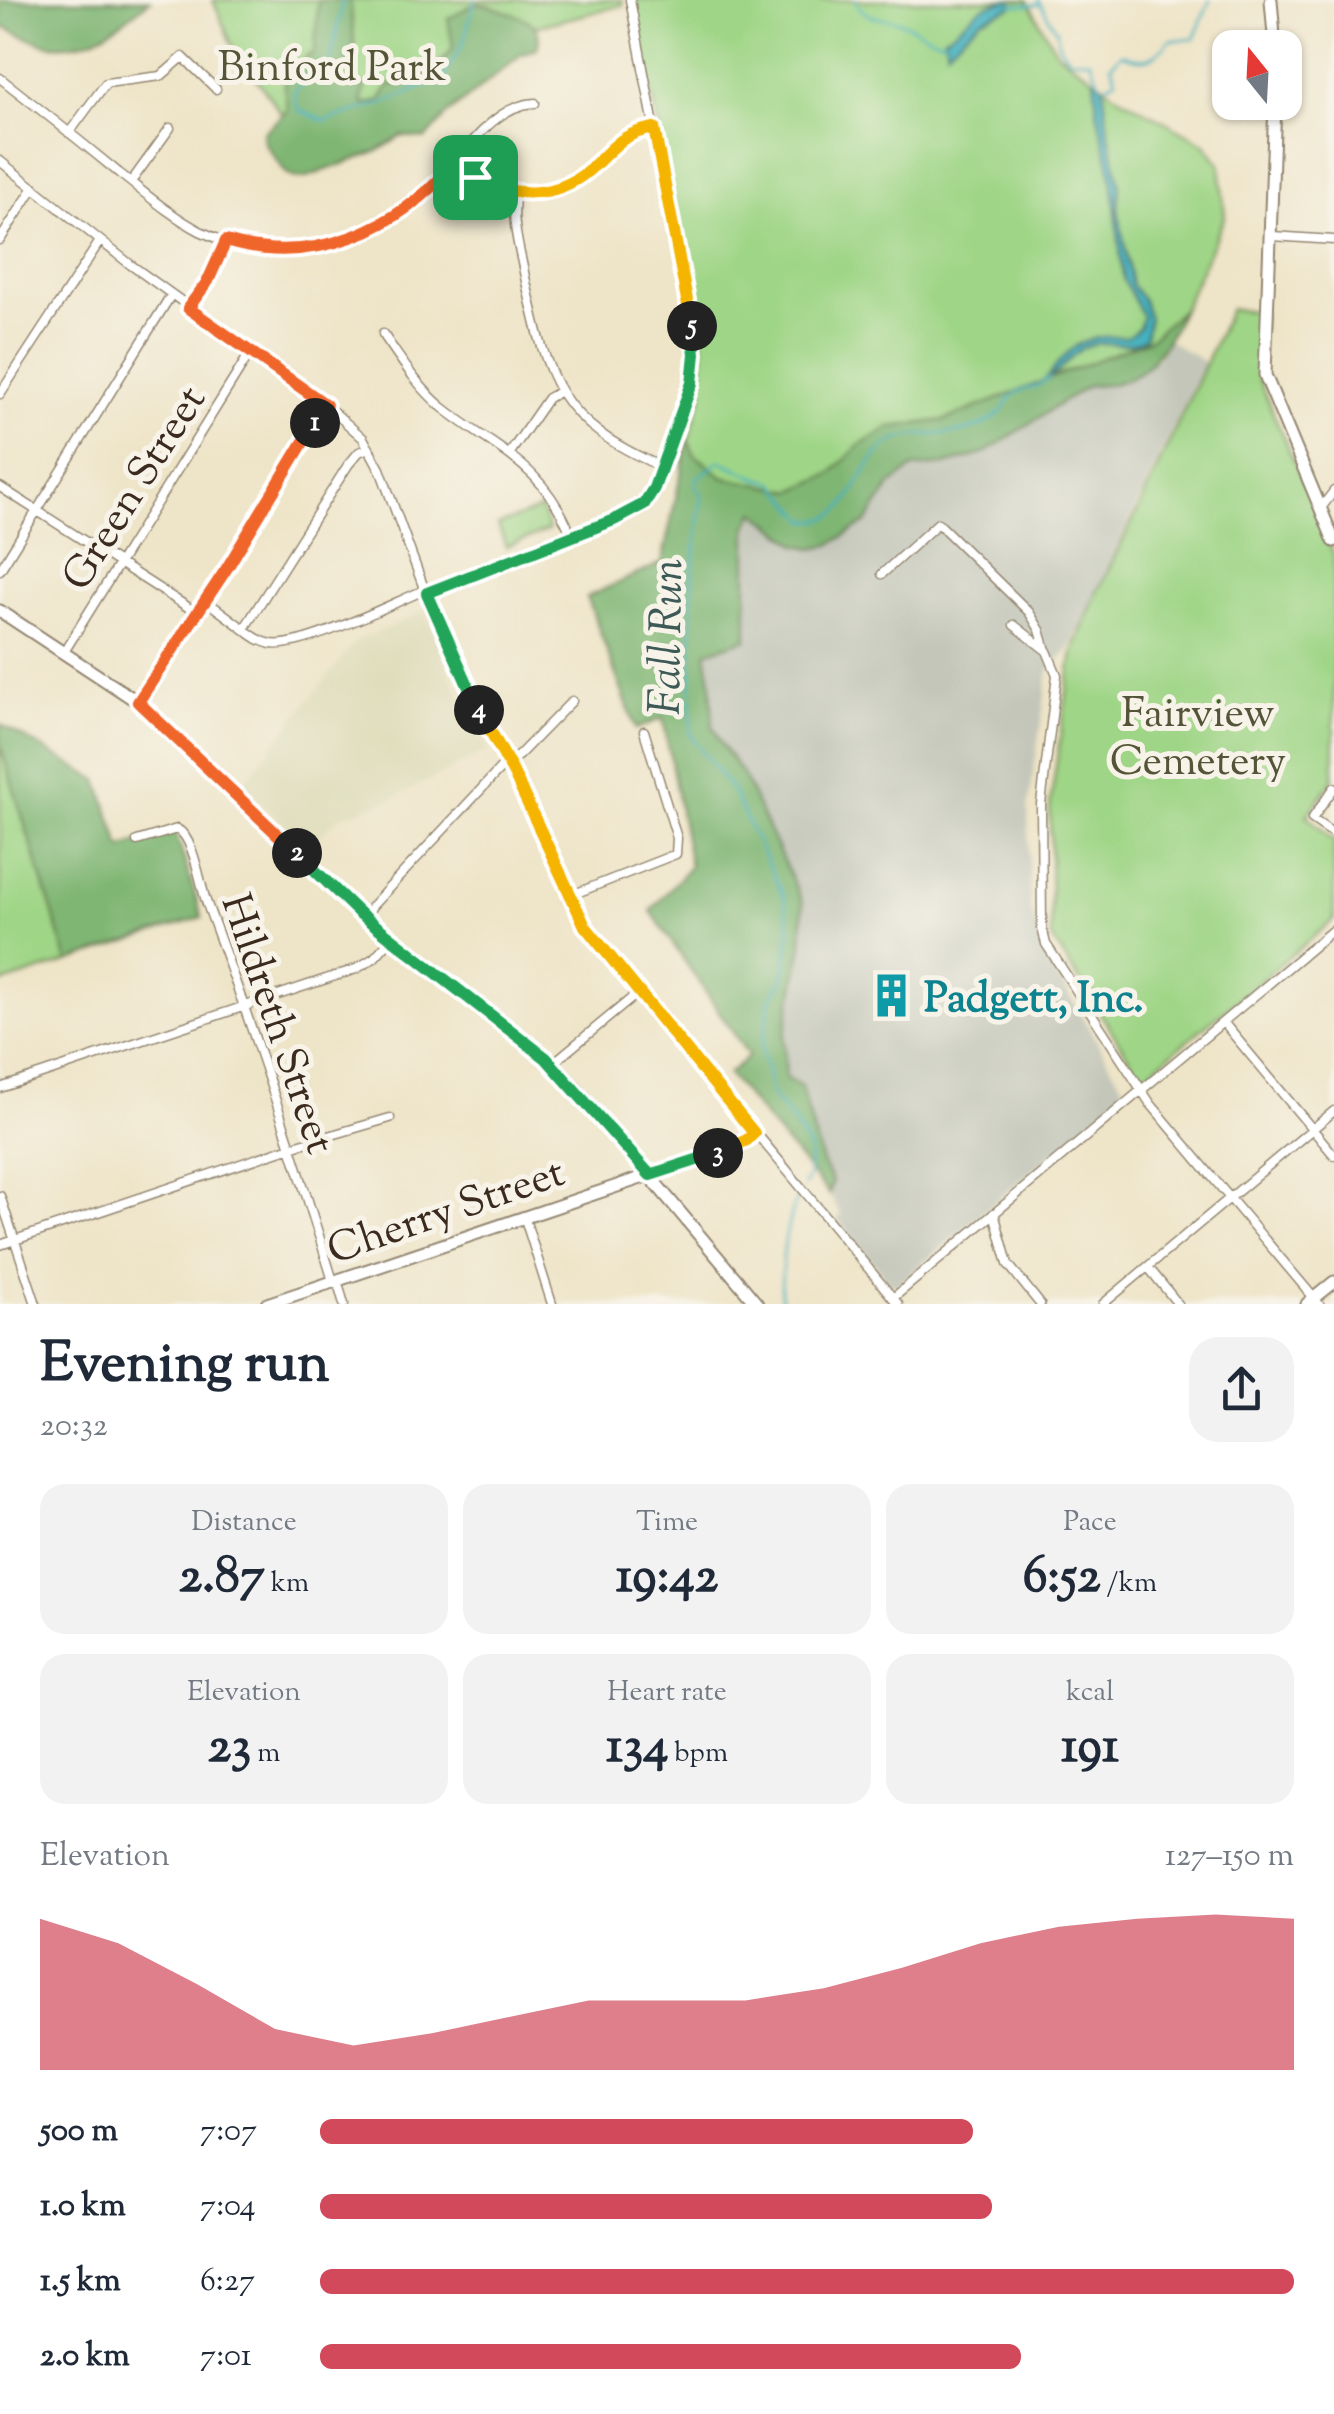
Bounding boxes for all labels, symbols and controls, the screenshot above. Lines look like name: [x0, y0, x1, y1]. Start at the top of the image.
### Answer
north arrow: [1212, 30, 1302, 120]
map controls: [1212, 30, 1302, 120]
park label: Binford Park: [218, 40, 446, 100]
pin: [433, 135, 518, 220]
icon: arrive: [448, 150, 503, 205]
pin: 5: [667, 301, 717, 351]
text: 5: [687, 306, 697, 346]
street label: Green Street: [49, 376, 223, 604]
pin: 1: [290, 398, 340, 448]
text: 1: [310, 403, 320, 443]
water label: Fall Run: [636, 558, 703, 716]
pin: 4: [454, 685, 504, 735]
park label: Fairview Cemetery: [1110, 686, 1286, 794]
text: 4: [472, 690, 486, 730]
pin: 2: [272, 828, 322, 878]
text: 2: [290, 833, 304, 873]
street label: Hildreth Street: [203, 887, 348, 1163]
place label: Padgett, Inc.: [924, 971, 1144, 1031]
building icon: Padgett, Inc.: [867, 972, 915, 1020]
pin: 3: [693, 1128, 743, 1178]
text: 3: [712, 1133, 724, 1173]
street label: Cherry Street: [320, 1145, 573, 1282]
text: Evening run: [40, 1327, 329, 1406]
button: share: [1189, 1337, 1294, 1442]
text: 20:32: [40, 1404, 108, 1450]
text: Distance: [191, 1503, 297, 1543]
text: Time: [636, 1503, 698, 1543]
text: Pace: [1063, 1503, 1117, 1543]
text: 2.87: [179, 1543, 265, 1615]
text: 19:42: [616, 1543, 718, 1615]
text: 6:52: [1023, 1543, 1101, 1615]
text: km: [265, 1564, 309, 1604]
text: /km: [1101, 1564, 1157, 1604]
text: Elevation: [187, 1673, 301, 1713]
text: Heart rate: [607, 1673, 727, 1713]
text: kcal: [1066, 1673, 1114, 1713]
text: 23: [208, 1713, 251, 1785]
text: 134: [606, 1713, 668, 1785]
text: 191: [1061, 1713, 1119, 1785]
text: m: [251, 1734, 280, 1774]
text: bpm: [668, 1734, 728, 1774]
text: Elevation: [40, 1834, 170, 1880]
text: 127–150 m: [1165, 1834, 1294, 1880]
text: 500 m: [40, 2109, 118, 2155]
text: 7:07: [200, 2109, 257, 2155]
text: 1.0 km: [40, 2184, 126, 2230]
text: 7:04: [200, 2184, 256, 2230]
text: 1.5 km: [40, 2259, 121, 2305]
text: 6:27: [200, 2259, 255, 2305]
text: 2.0 km: [40, 2334, 130, 2380]
text: 7:01: [200, 2334, 252, 2380]

